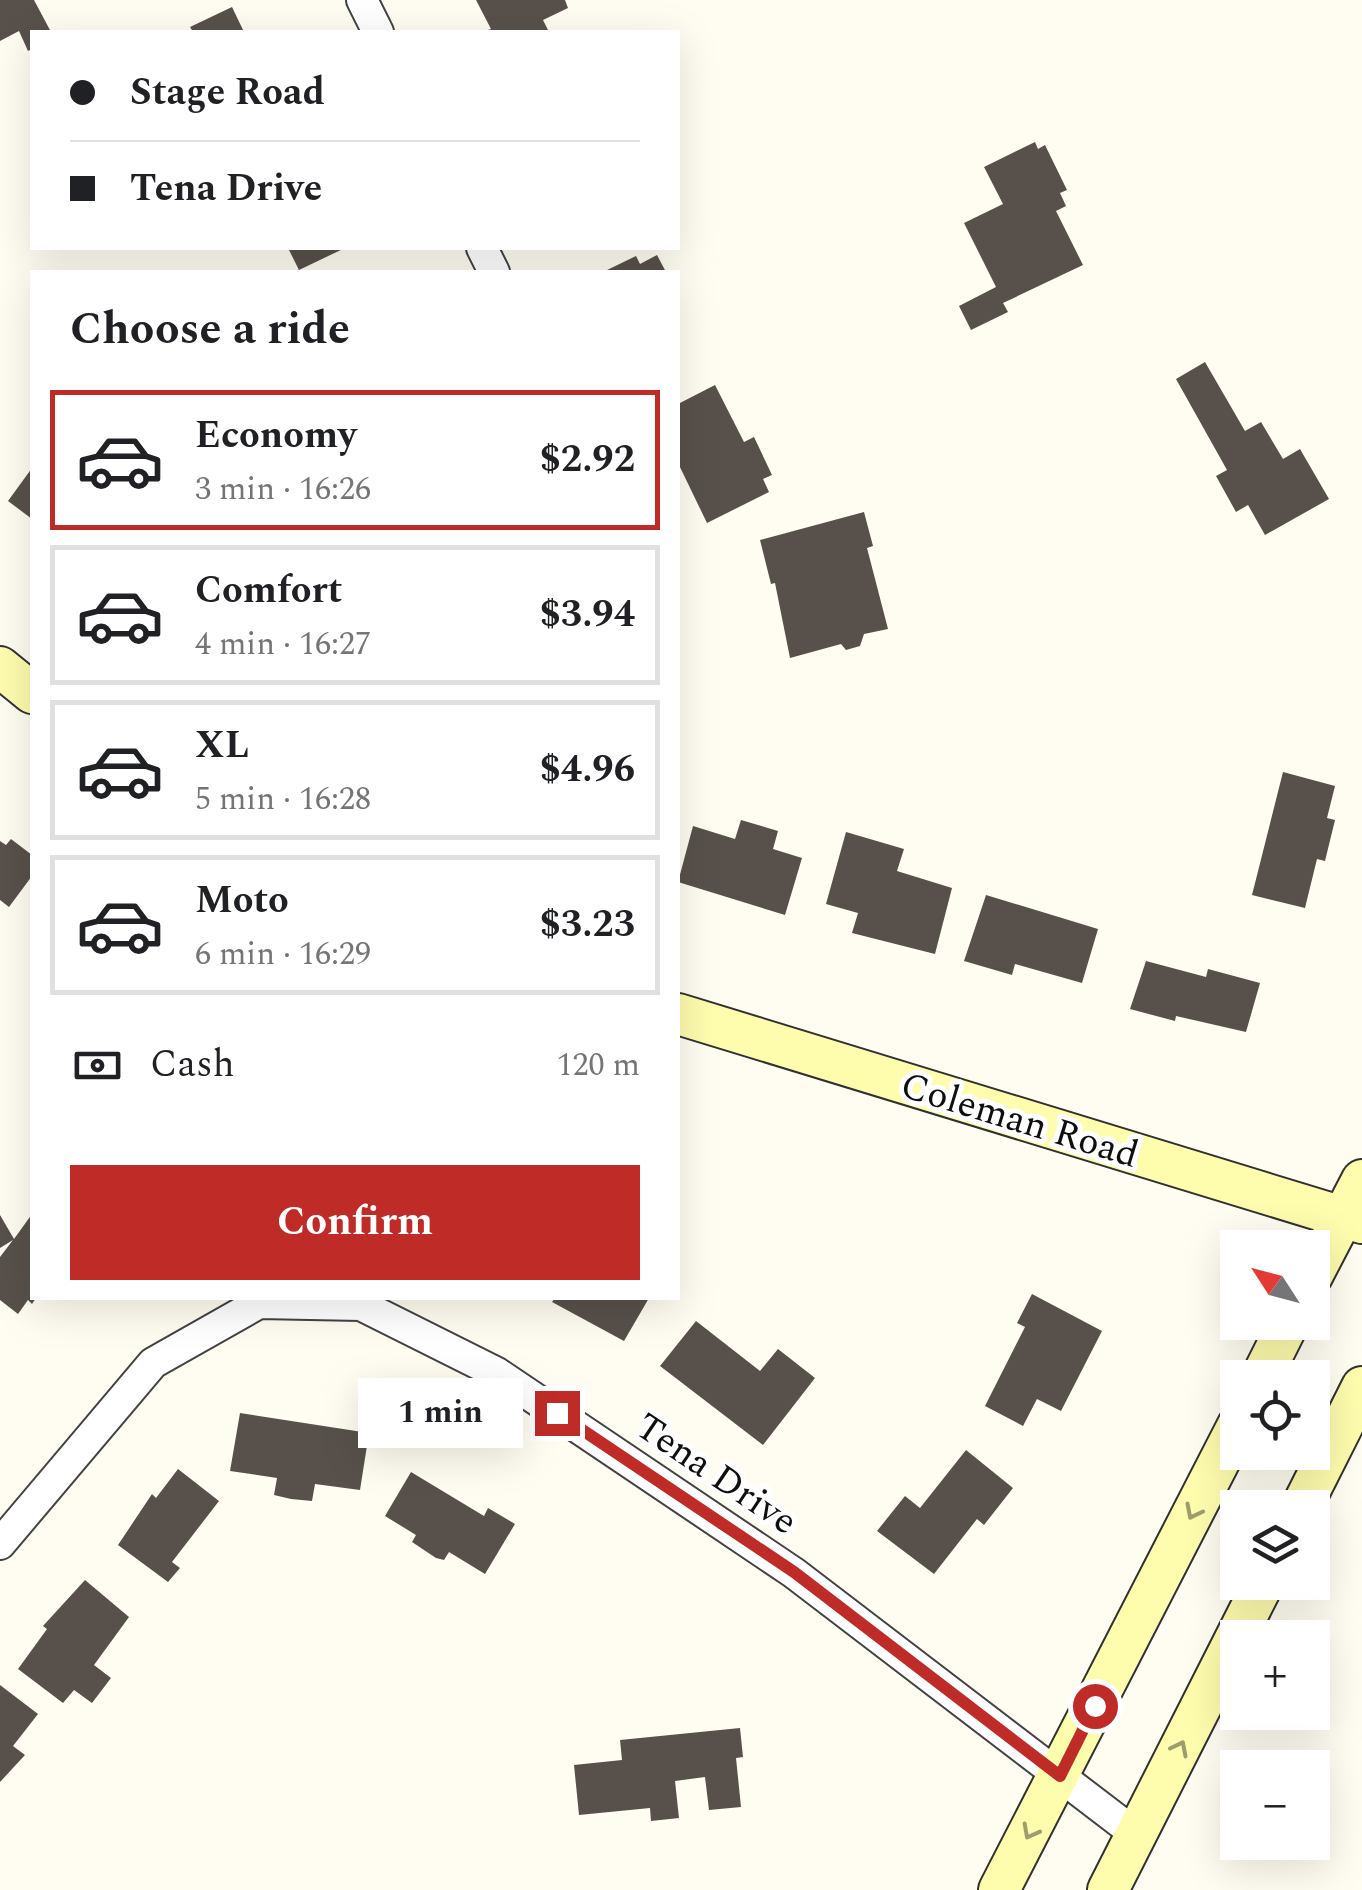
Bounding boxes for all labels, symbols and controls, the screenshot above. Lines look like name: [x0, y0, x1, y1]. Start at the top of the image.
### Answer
text: Stage Road: [130, 64, 325, 122]
text: Tena Drive: [130, 160, 322, 218]
text: Choose a ride: [70, 295, 350, 364]
text: Economy: [195, 407, 356, 465]
icon: car: [75, 415, 165, 505]
text: $2.92: [540, 431, 635, 489]
text: 3 min · 16:26: [195, 465, 371, 514]
text: Comfort: [195, 562, 342, 620]
icon: car: [75, 570, 165, 660]
text: $3.94: [540, 586, 635, 644]
text: 4 min · 16:27: [195, 620, 371, 669]
text: XL: [195, 717, 249, 775]
icon: car: [75, 725, 165, 815]
text: $4.96: [540, 741, 635, 799]
text: 5 min · 16:28: [195, 775, 371, 824]
text: Moto: [195, 872, 289, 930]
icon: car: [75, 880, 165, 970]
text: $3.23: [540, 896, 635, 954]
text: 6 min · 16:29: [195, 930, 371, 979]
text: Cash: [150, 1036, 235, 1094]
icon: cash: [70, 1038, 125, 1093]
text: 120 m: [556, 1041, 640, 1090]
street label: Coleman Road: [893, 1057, 1146, 1185]
button: Confirm: [70, 1165, 640, 1280]
north arrow: [1220, 1230, 1330, 1340]
map controls: [1220, 1230, 1330, 1860]
button: locate: [1220, 1360, 1330, 1470]
callout: 1 min: [357, 1378, 522, 1448]
text: 1 min: [398, 1388, 483, 1437]
route end: [535, 1391, 580, 1436]
street label: Tena Drive: [623, 1399, 809, 1550]
button: layers: [1220, 1490, 1330, 1600]
one-way arrow: [1186, 1501, 1206, 1519]
button: +: [1220, 1620, 1330, 1730]
route start: [1073, 1684, 1118, 1729]
one-way arrow: [1168, 1740, 1188, 1758]
button: −: [1220, 1750, 1330, 1860]
one-way arrow: [1023, 1822, 1042, 1840]

